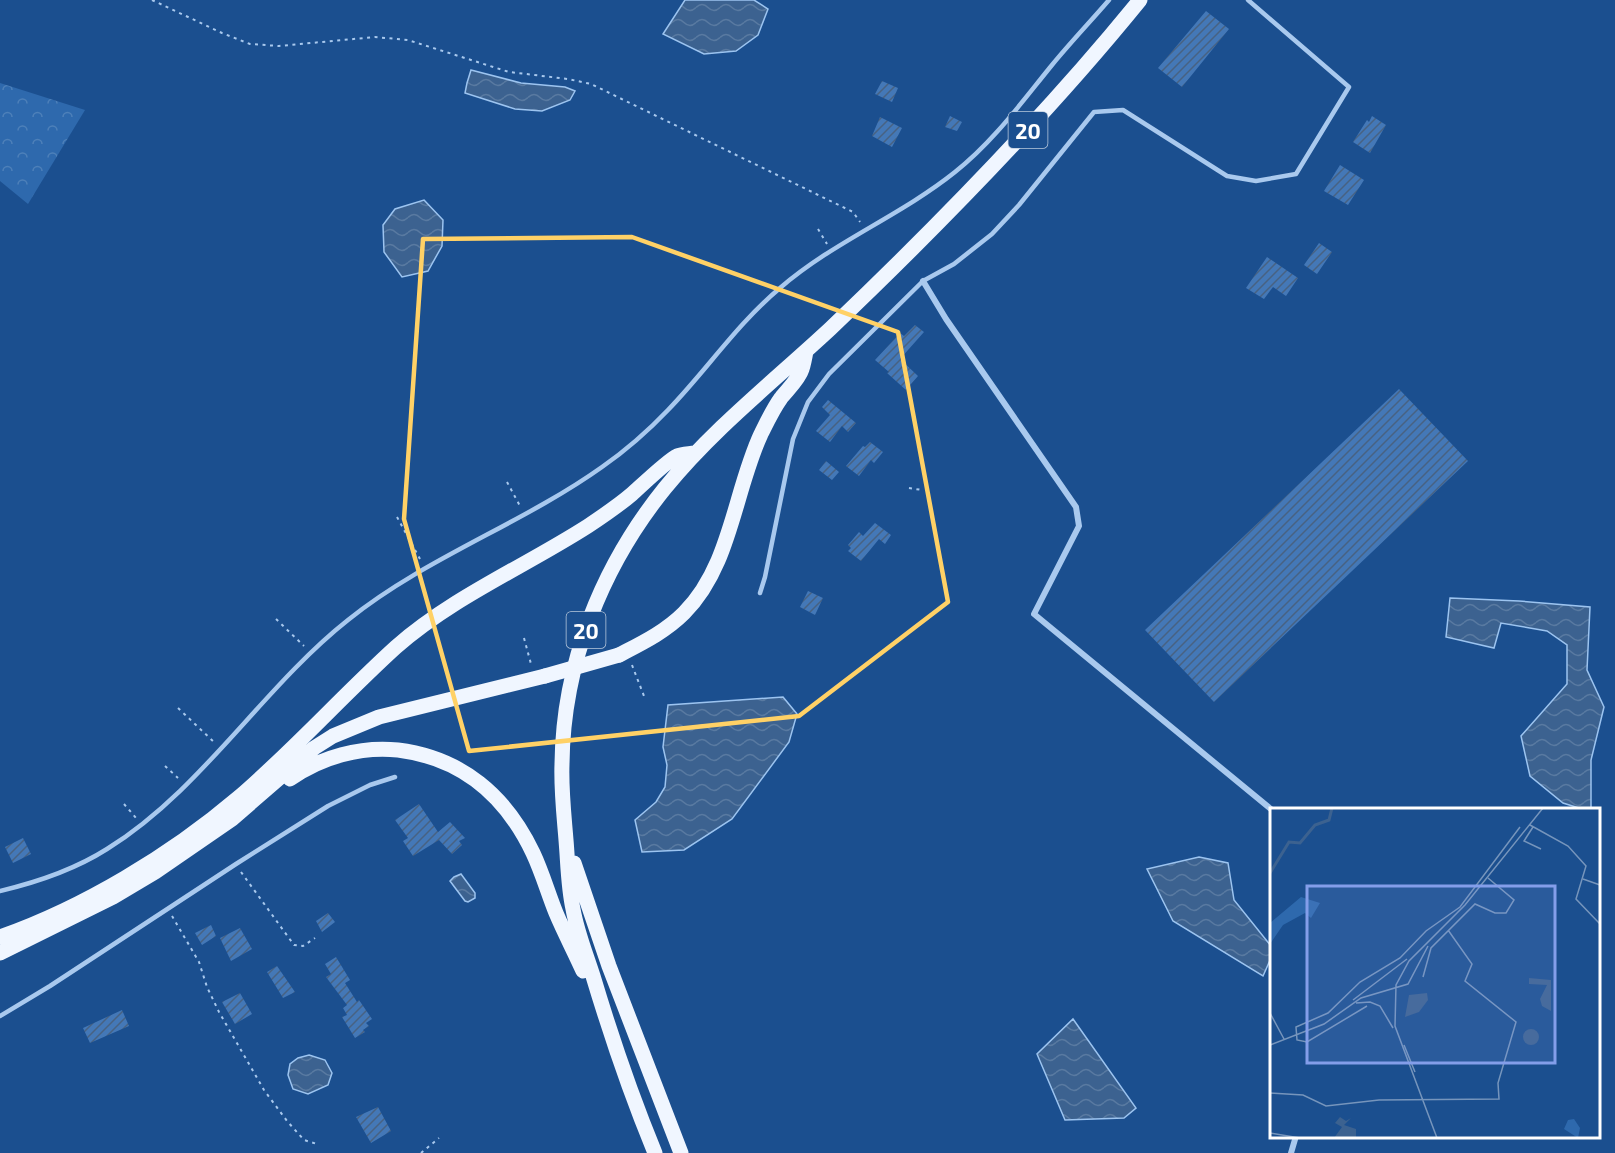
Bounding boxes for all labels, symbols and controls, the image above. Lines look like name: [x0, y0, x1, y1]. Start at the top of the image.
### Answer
road number: 20: [1008, 112, 1048, 148]
road number: 20: [566, 612, 606, 648]
inset map: [1270, 808, 1600, 1138]

